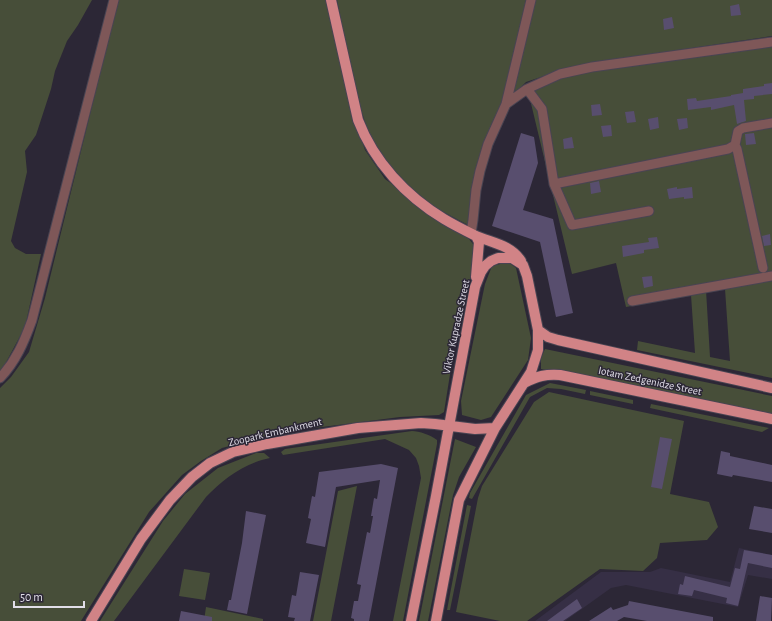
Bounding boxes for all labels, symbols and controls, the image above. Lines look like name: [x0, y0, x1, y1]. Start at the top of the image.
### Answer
street label: Viktor Kupradze Street: [441, 278, 471, 375]
street label: Iotam Zedgenidze Street: [597, 365, 703, 397]
street label: Zoopark Embankment: [227, 416, 323, 448]
scale bar: [14, 583, 84, 609]
text: 50 m: [20, 591, 43, 603]

